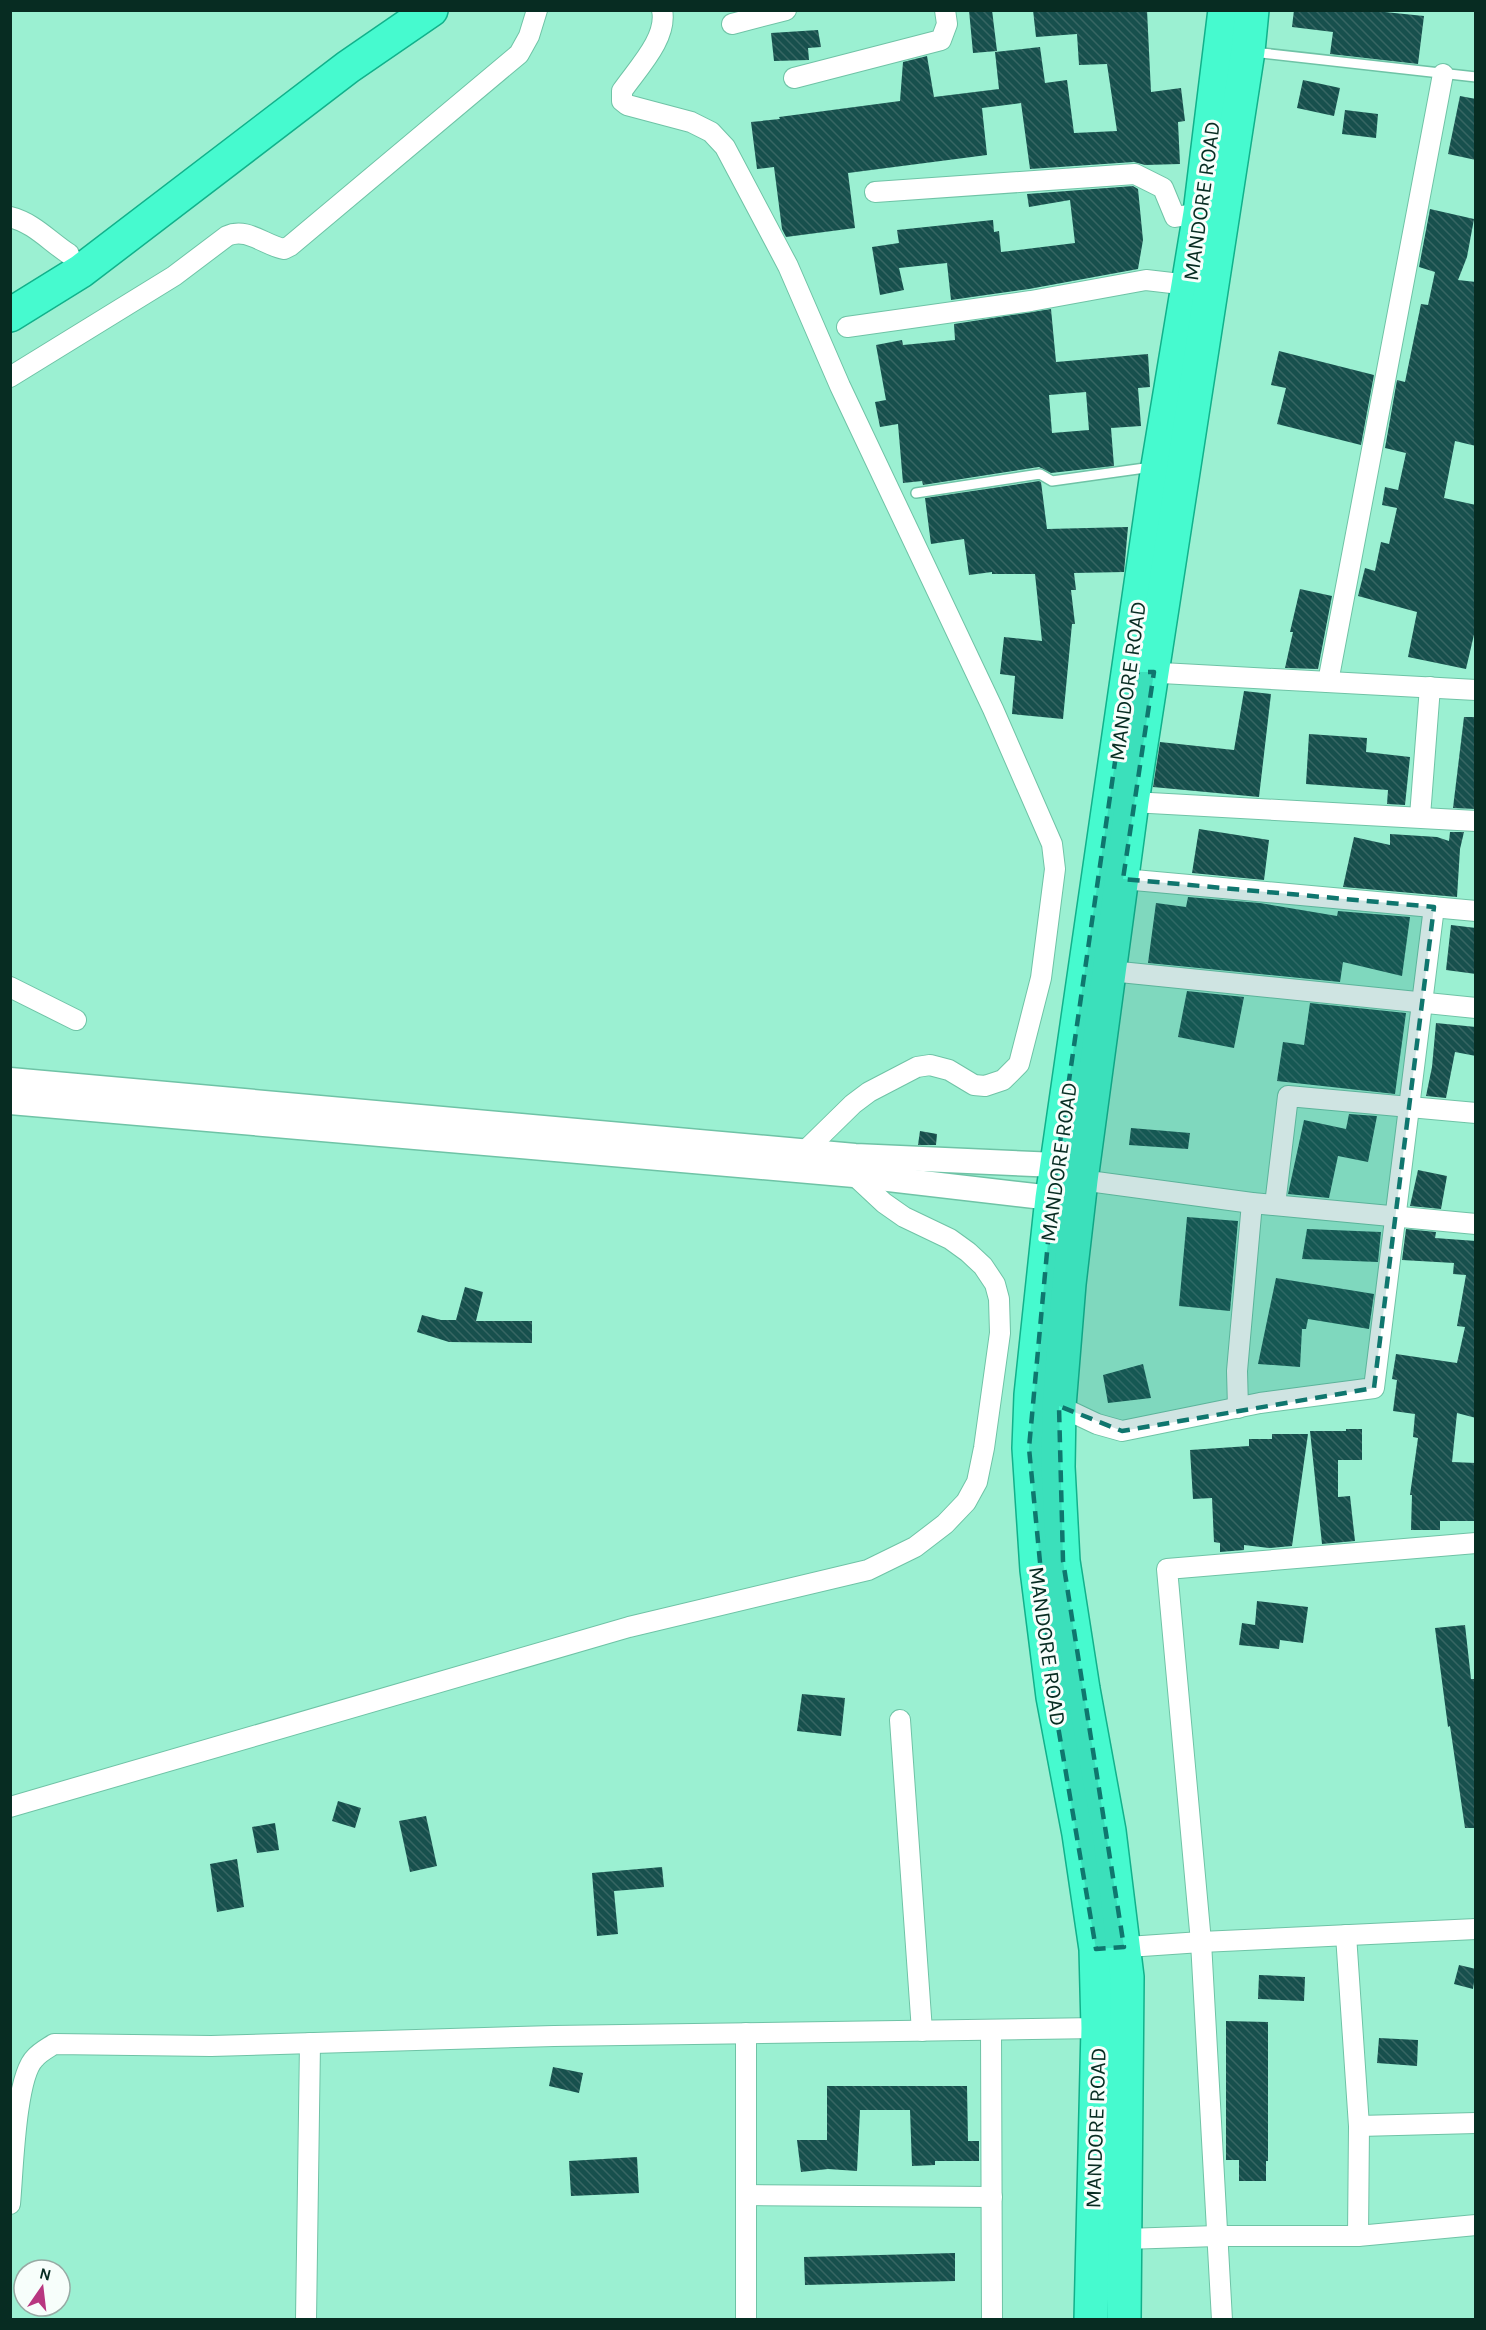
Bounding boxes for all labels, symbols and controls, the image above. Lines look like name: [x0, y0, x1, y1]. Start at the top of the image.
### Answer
street label: MANDORE ROAD: [1178, 120, 1226, 283]
street label: MANDORE ROAD: [1104, 600, 1152, 763]
street label: MANDORE ROAD: [1035, 1081, 1083, 1244]
street label: MANDORE ROAD: [1023, 1565, 1071, 1728]
street label: MANDORE ROAD: [1080, 2047, 1112, 2209]
north arrow: [12, 2258, 72, 2318]
text: N: [38, 2263, 53, 2285]

